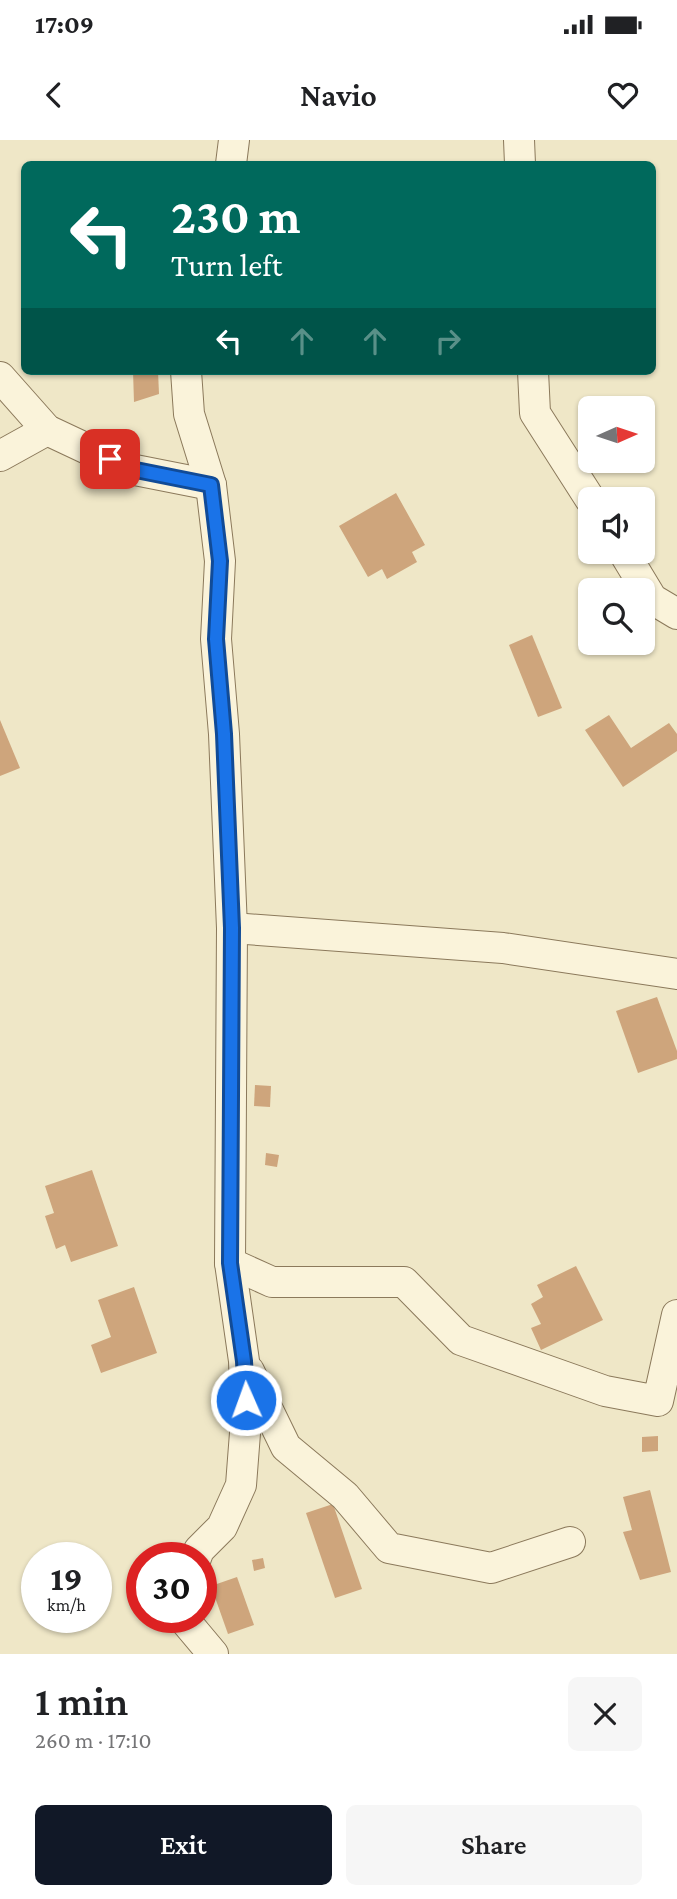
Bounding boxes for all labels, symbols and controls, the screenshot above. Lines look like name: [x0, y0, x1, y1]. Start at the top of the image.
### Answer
text: 17:09: [35, 10, 94, 39]
icon: back: [35, 76, 73, 114]
icon: heart: [604, 76, 642, 114]
text: Navio: [300, 77, 377, 113]
icon: left: [56, 189, 147, 280]
text: 230 m: [171, 189, 301, 244]
text: Turn left: [171, 247, 282, 283]
icon: left: [210, 322, 248, 360]
icon: ahead: [283, 322, 321, 360]
icon: ahead: [356, 322, 394, 360]
icon: right: [429, 322, 467, 360]
north arrow: [578, 396, 654, 472]
map controls: [578, 396, 655, 655]
pin: [80, 429, 140, 489]
icon: arrive: [91, 440, 129, 478]
button: sound: [578, 487, 655, 564]
button: search: [578, 578, 655, 655]
position arrow: [209, 1363, 283, 1437]
speed limit sign: 30: [126, 1542, 217, 1633]
text: 19: [50, 1559, 83, 1598]
text: km/h: [47, 1595, 86, 1615]
text: 1 min: [35, 1677, 128, 1724]
button: close: [568, 1677, 642, 1751]
text: 260 m · 17:10: [35, 1727, 151, 1753]
button: Exit: [35, 1805, 332, 1885]
button: Share: [346, 1805, 642, 1885]

